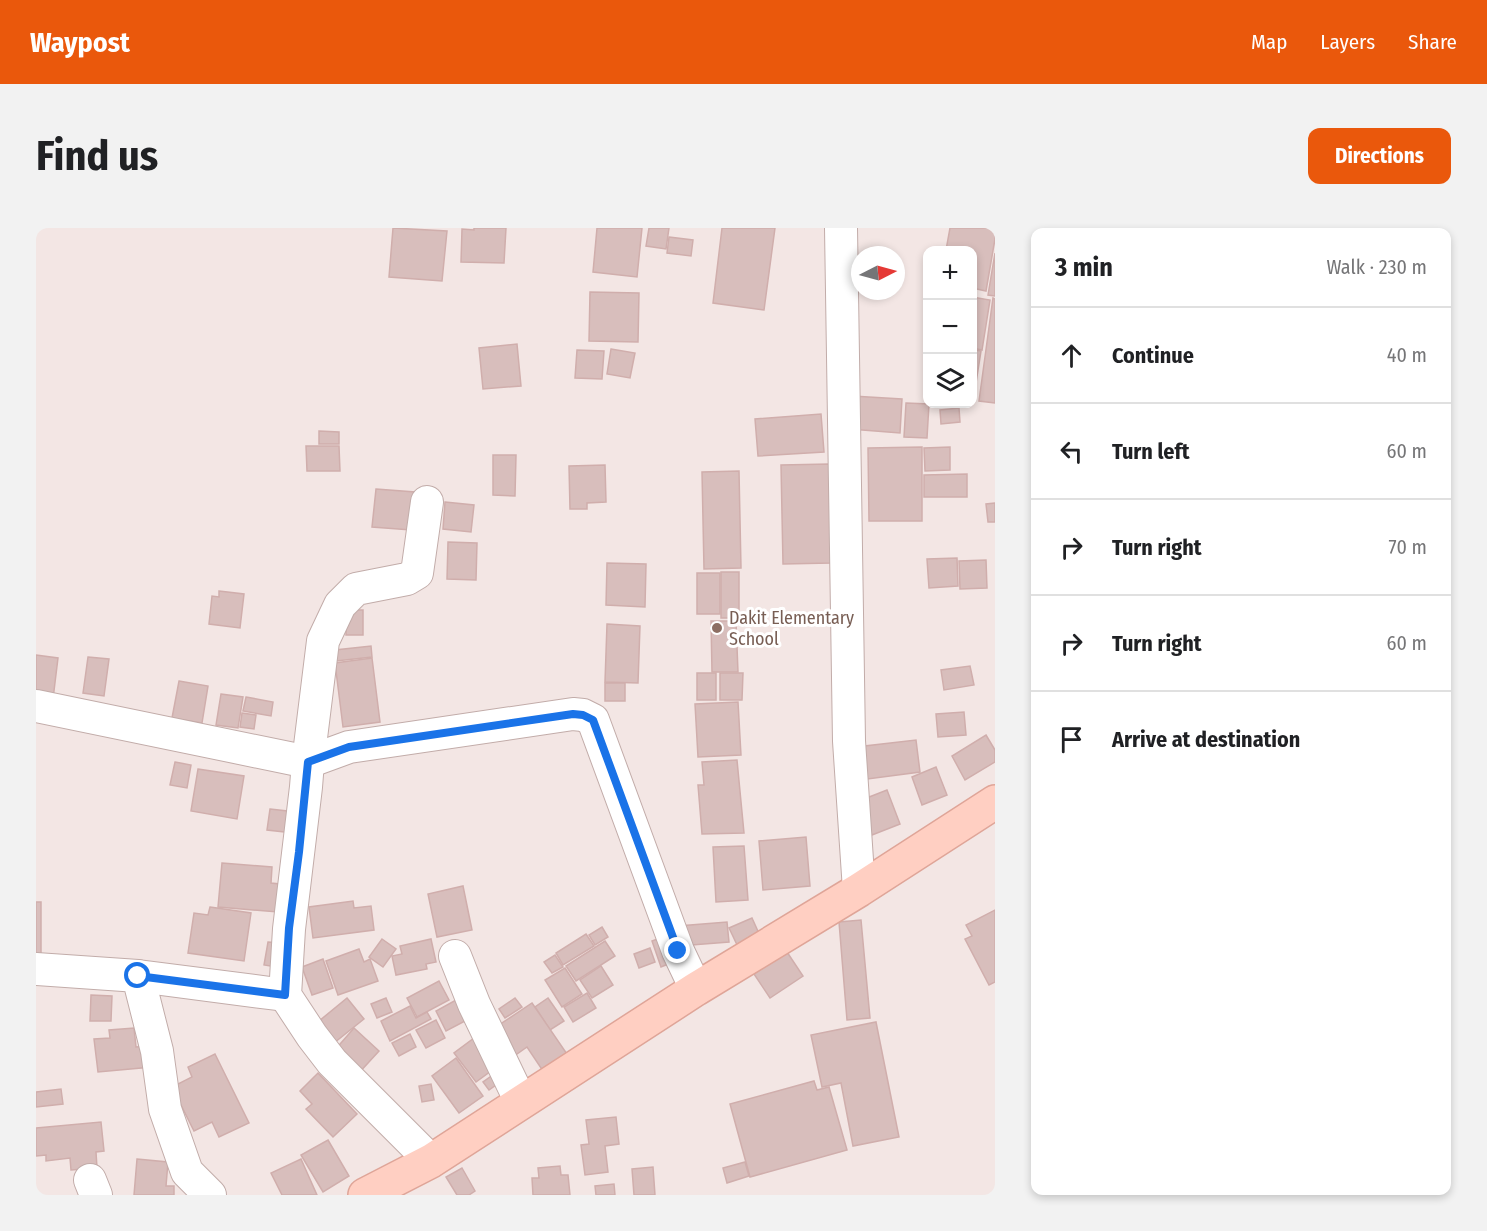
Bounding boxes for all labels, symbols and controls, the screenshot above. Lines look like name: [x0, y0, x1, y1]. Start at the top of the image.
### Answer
text: Waypost: [30, 26, 130, 59]
text: Map: [1251, 29, 1287, 55]
text: Layers: [1320, 29, 1375, 55]
text: Share: [1408, 29, 1457, 55]
button: Directions: [1308, 128, 1451, 184]
text: Find us: [36, 131, 158, 181]
north arrow: [851, 246, 905, 300]
map controls: [923, 246, 977, 408]
button: +: [923, 246, 977, 300]
text: 3 min: [1055, 252, 1113, 283]
text: Walk · 230 m: [1326, 255, 1427, 279]
button: −: [923, 300, 977, 354]
icon: ahead: [1055, 339, 1088, 372]
text: Continue: [1112, 342, 1194, 369]
text: 40 m: [1387, 343, 1427, 367]
button: layers: [923, 354, 977, 408]
icon: left: [1055, 435, 1088, 468]
text: Turn left: [1112, 438, 1190, 465]
text: 60 m: [1387, 439, 1427, 463]
icon: right: [1055, 531, 1088, 564]
text: Turn right: [1112, 534, 1201, 561]
text: 70 m: [1389, 535, 1427, 559]
place label: Dakit Elementary School: [729, 607, 854, 650]
marker: Dakit Elementary School: [710, 621, 724, 635]
icon: right: [1055, 627, 1088, 660]
text: Turn right: [1112, 630, 1201, 657]
text: 60 m: [1387, 631, 1427, 655]
icon: arrive: [1055, 723, 1088, 756]
text: Arrive at destination: [1112, 726, 1300, 753]
route end: [664, 937, 690, 963]
route start: [124, 962, 150, 988]

